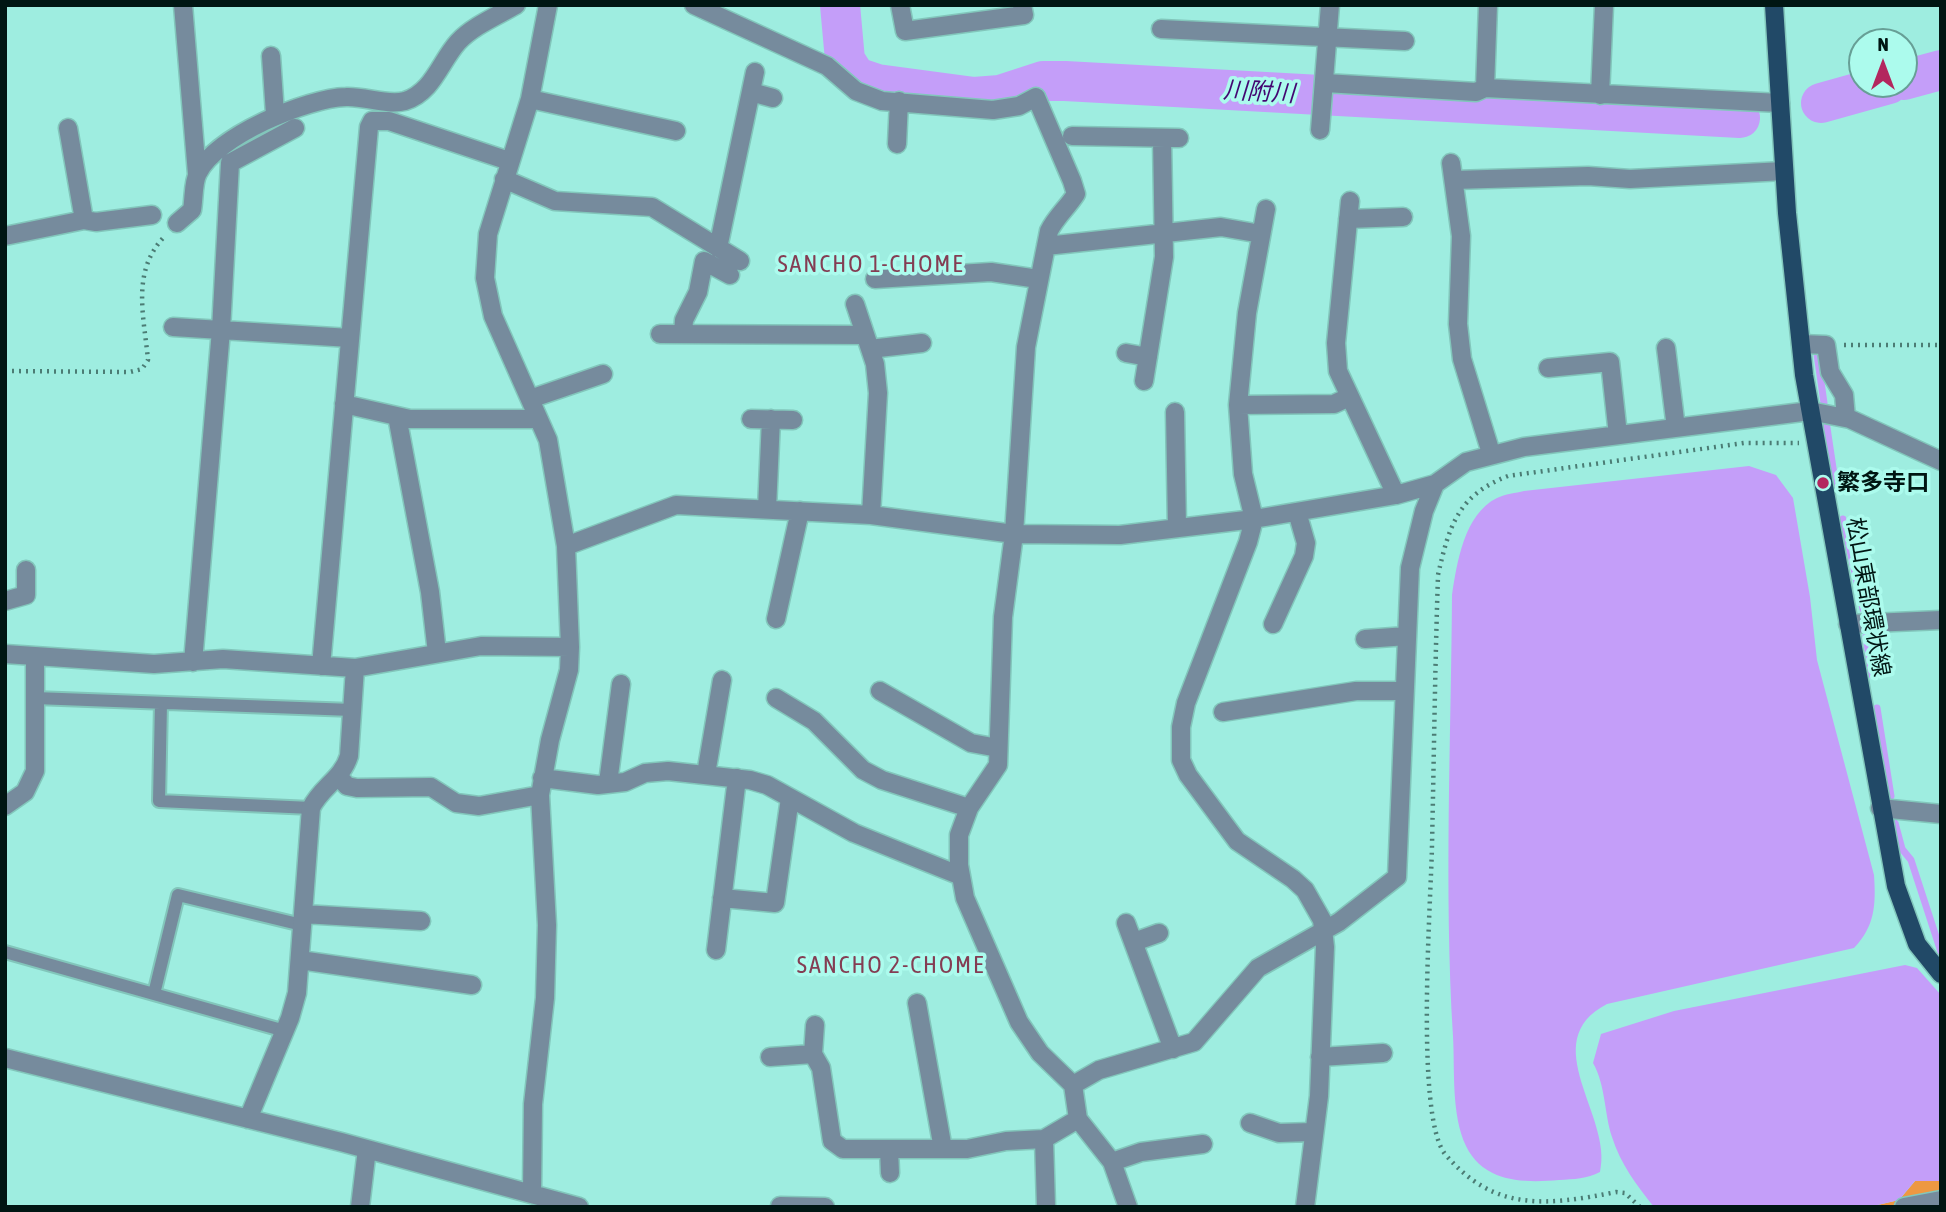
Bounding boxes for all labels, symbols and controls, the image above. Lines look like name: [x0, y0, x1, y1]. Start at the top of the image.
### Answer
north arrow: [1848, 28, 1918, 98]
text: N: [1877, 33, 1889, 55]
water label: 川附川: [1222, 76, 1296, 108]
district label: SANCHO 1-CHOME: [779, 250, 963, 278]
place label: 繁多寺口: [1837, 469, 1929, 497]
marker: 繁多寺口: [1815, 475, 1831, 491]
street label: 松山東部環状線: [1840, 515, 1896, 679]
district label: SANCHO 2-CHOME: [799, 951, 983, 979]

